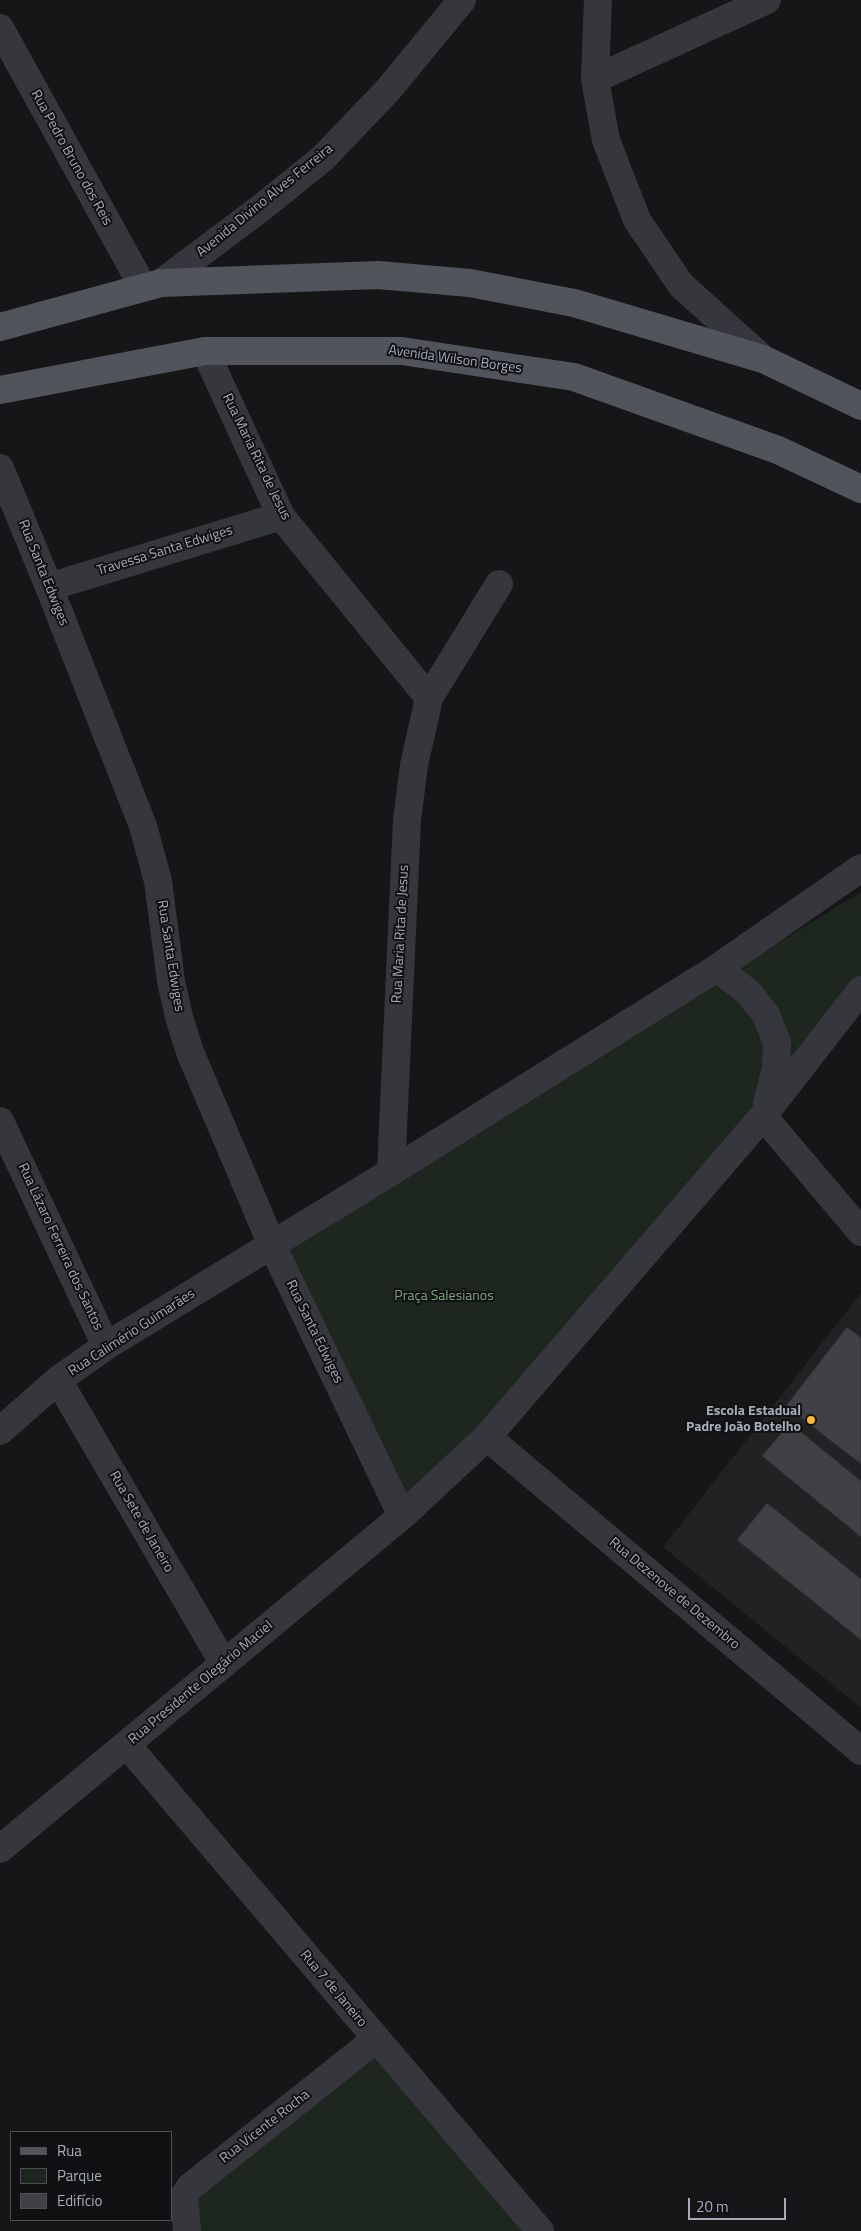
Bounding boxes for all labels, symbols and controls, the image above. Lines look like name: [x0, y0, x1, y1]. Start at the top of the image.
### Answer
street label: Rua Pedro Bruno dos Reis: [27, 87, 115, 229]
street label: Avenida Divino Alves Ferreira: [194, 141, 336, 261]
street label: Avenida Wilson Borges: [387, 342, 523, 378]
street label: Rua Maria Rita de Jesus: [218, 391, 294, 523]
street label: Rua Santa Edwiges: [14, 518, 72, 628]
street label: Travessa Santa Edwiges: [95, 522, 235, 580]
street label: Rua Maria Rita de Jesus: [389, 864, 413, 1004]
street label: Rua Santa Edwiges: [153, 899, 187, 1013]
street label: Rua Lázaro Ferreira dos Santos: [14, 1161, 106, 1333]
street label: Rua Santa Edwiges: [282, 1278, 346, 1386]
street label: Rua Calimério Guimarães: [66, 1286, 198, 1380]
park label: Praça Salesianos: [394, 1289, 494, 1305]
place label: Escola Estadual Padre João Botelho: [686, 1404, 801, 1436]
marker: Escola Estadual Padre João Botelho: [805, 1414, 817, 1426]
street label: Rua Sete de Janeiro: [105, 1468, 177, 1576]
street label: Rua Dezenove de Dezembro: [605, 1534, 743, 1654]
street label: Rua Presidente Olegário Maciel: [125, 1618, 277, 1748]
street label: Rua 7 de Janeiro: [296, 1947, 370, 2031]
street label: Rua Vicente Rocha: [217, 2087, 313, 2167]
legend: [10, 2131, 172, 2221]
text: Rua: [57, 2139, 82, 2162]
text: Parque: [57, 2164, 102, 2187]
scale bar: [691, 2188, 788, 2220]
text: Edifício: [57, 2189, 102, 2212]
text: 20 m: [696, 2195, 729, 2218]

